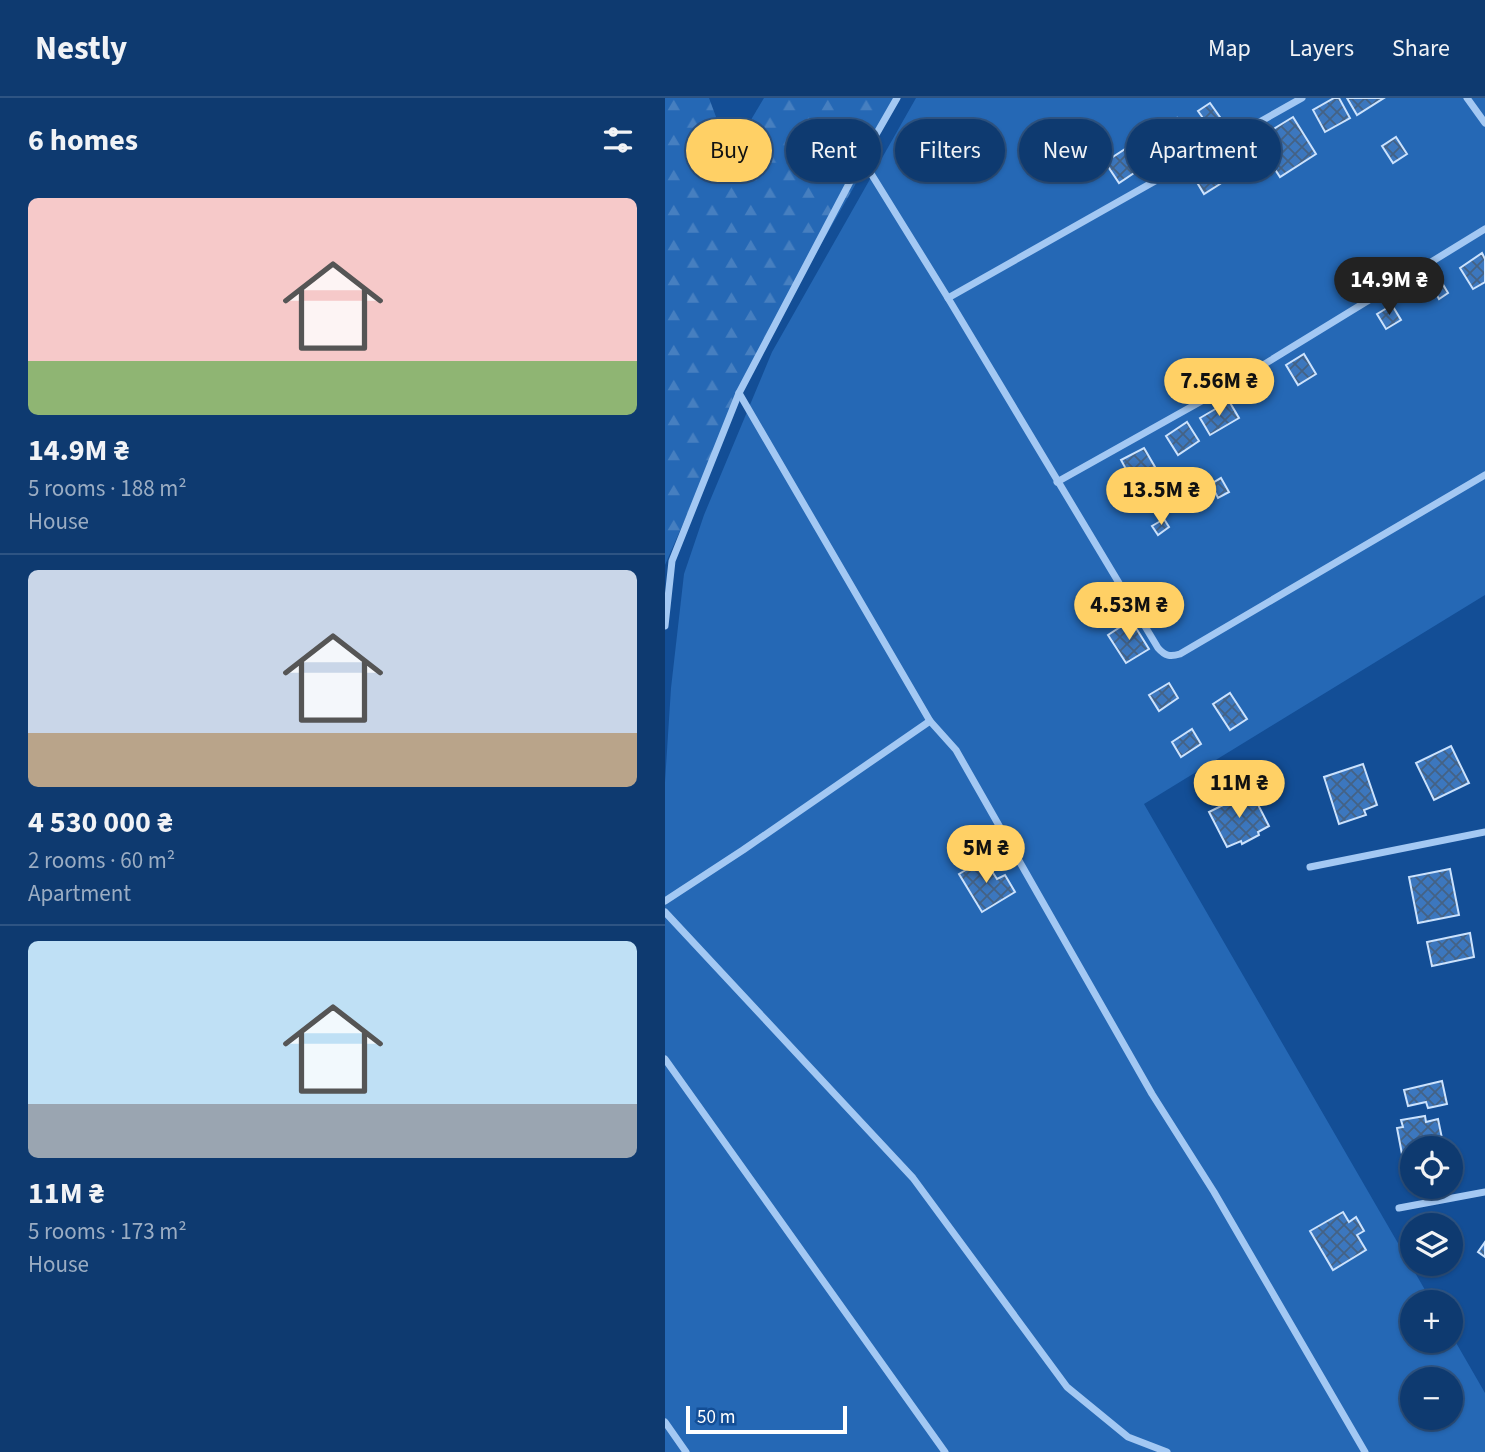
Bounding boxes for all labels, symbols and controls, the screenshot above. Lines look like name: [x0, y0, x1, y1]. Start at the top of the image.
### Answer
text: Nestly: [35, 25, 127, 72]
text: Map: [1208, 31, 1251, 66]
text: Layers: [1289, 31, 1354, 66]
text: Share: [1392, 31, 1450, 66]
text: 6 homes: [28, 119, 138, 162]
chip: Buy: [686, 119, 772, 182]
chip: Rent: [786, 119, 881, 182]
chip: Filters: [895, 119, 1005, 182]
chip: New: [1019, 119, 1112, 182]
chip: Apartment: [1126, 119, 1281, 182]
icon: filters: [599, 121, 637, 159]
icon: home: [270, 243, 396, 369]
pin: 14.9M ₴: [1324, 258, 1454, 317]
text: 14.9M ₴: [1350, 263, 1428, 296]
pin: 7.56M ₴: [1154, 358, 1284, 418]
text: 7.56M ₴: [1180, 364, 1258, 397]
text: 14.9M ₴: [28, 429, 129, 472]
pin: 13.5M ₴: [1096, 468, 1226, 527]
text: 5 rooms · 188 m²: [28, 472, 187, 505]
text: 13.5M ₴: [1122, 473, 1200, 506]
text: House: [28, 505, 89, 538]
pin: 4.53M ₴: [1064, 582, 1194, 642]
text: 4.53M ₴: [1090, 588, 1168, 621]
icon: home: [270, 615, 396, 741]
pin: 11M ₴: [1190, 760, 1288, 820]
text: 11M ₴: [1210, 766, 1268, 799]
text: 4 530 000 ₴: [28, 801, 173, 844]
pin: 5M ₴: [945, 826, 1027, 885]
text: 5M ₴: [963, 831, 1009, 864]
text: 2 rooms · 60 m²: [28, 844, 175, 877]
text: Apartment: [28, 877, 131, 910]
icon: home: [270, 986, 396, 1112]
map controls: [1400, 1136, 1463, 1430]
button: locate: [1400, 1136, 1463, 1199]
text: 11M ₴: [28, 1172, 104, 1215]
button: layers: [1400, 1213, 1463, 1276]
text: 5 rooms · 173 m²: [28, 1215, 187, 1248]
text: House: [28, 1248, 89, 1281]
button: +: [1400, 1290, 1463, 1353]
button: −: [1400, 1367, 1463, 1430]
scale bar: [686, 1403, 847, 1435]
text: 50 m: [697, 1404, 735, 1431]

